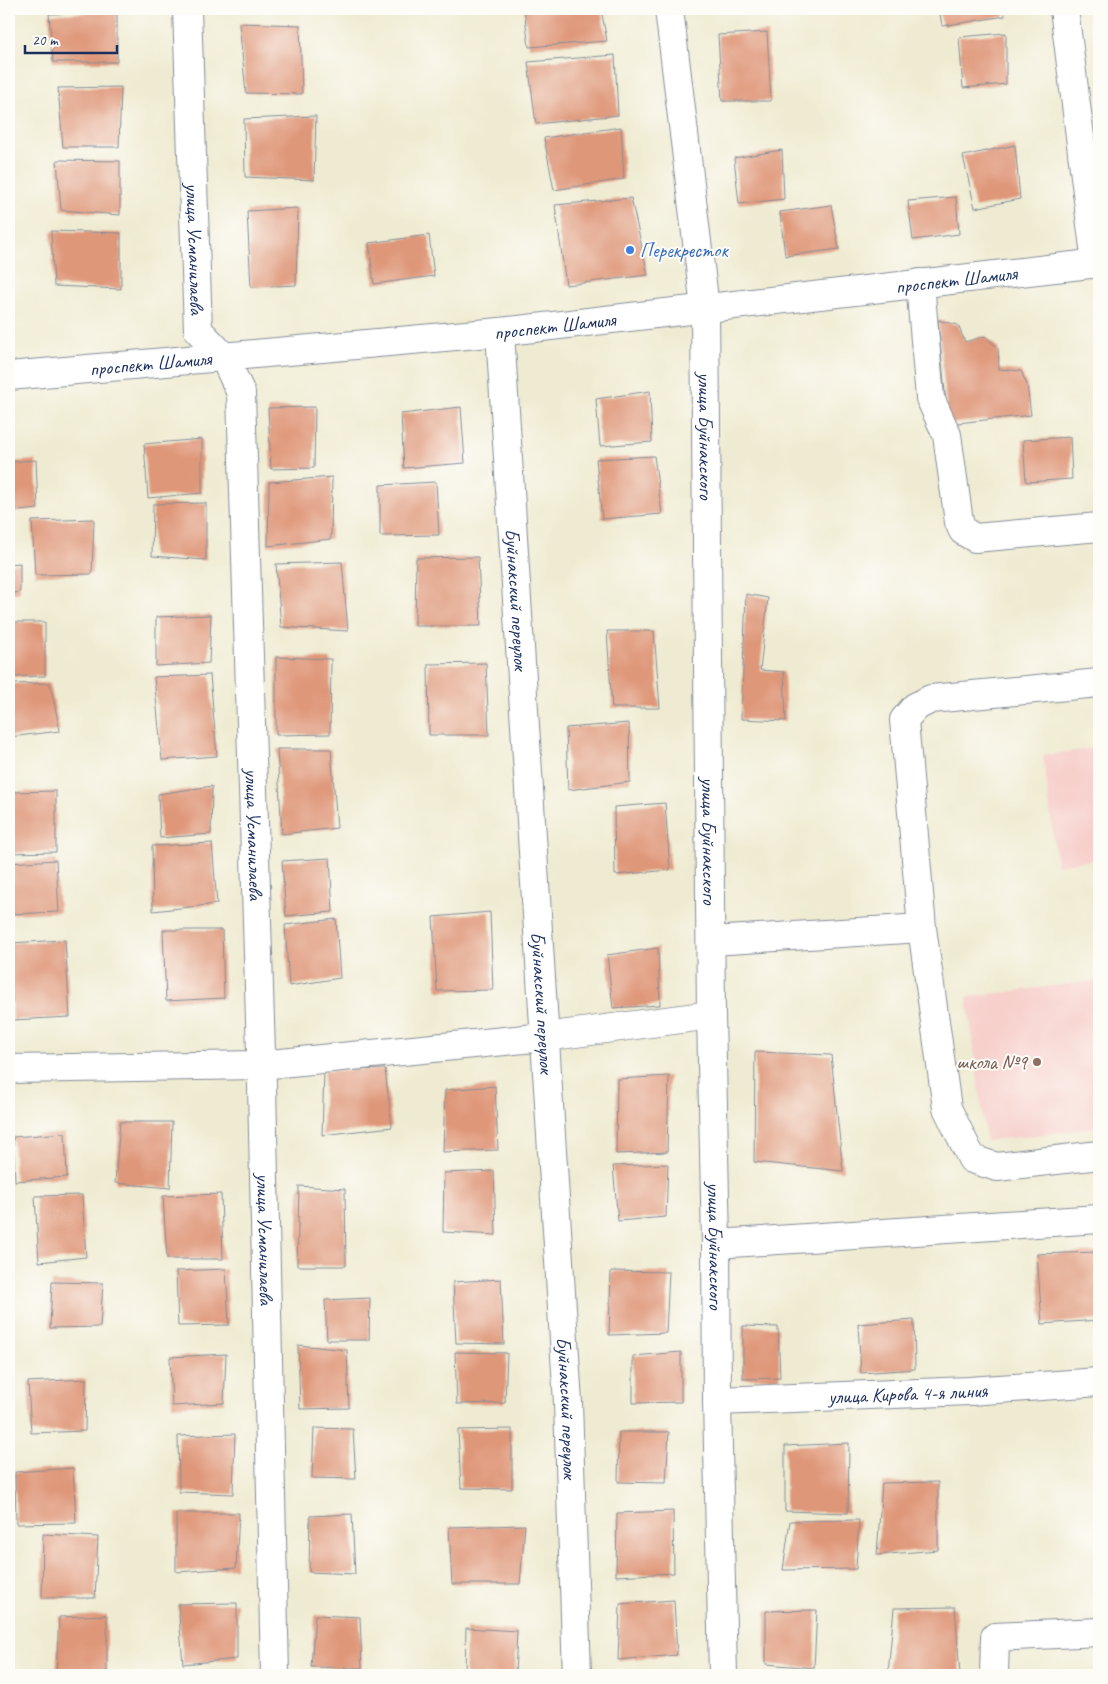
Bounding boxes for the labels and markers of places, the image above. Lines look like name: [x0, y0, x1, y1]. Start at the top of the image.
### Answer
place label: Перекресток: [640, 238, 729, 263]
marker: Перекресток: [624, 244, 636, 256]
place label: школа №9: [956, 1050, 1029, 1075]
marker: школа №9: [1031, 1056, 1043, 1068]

